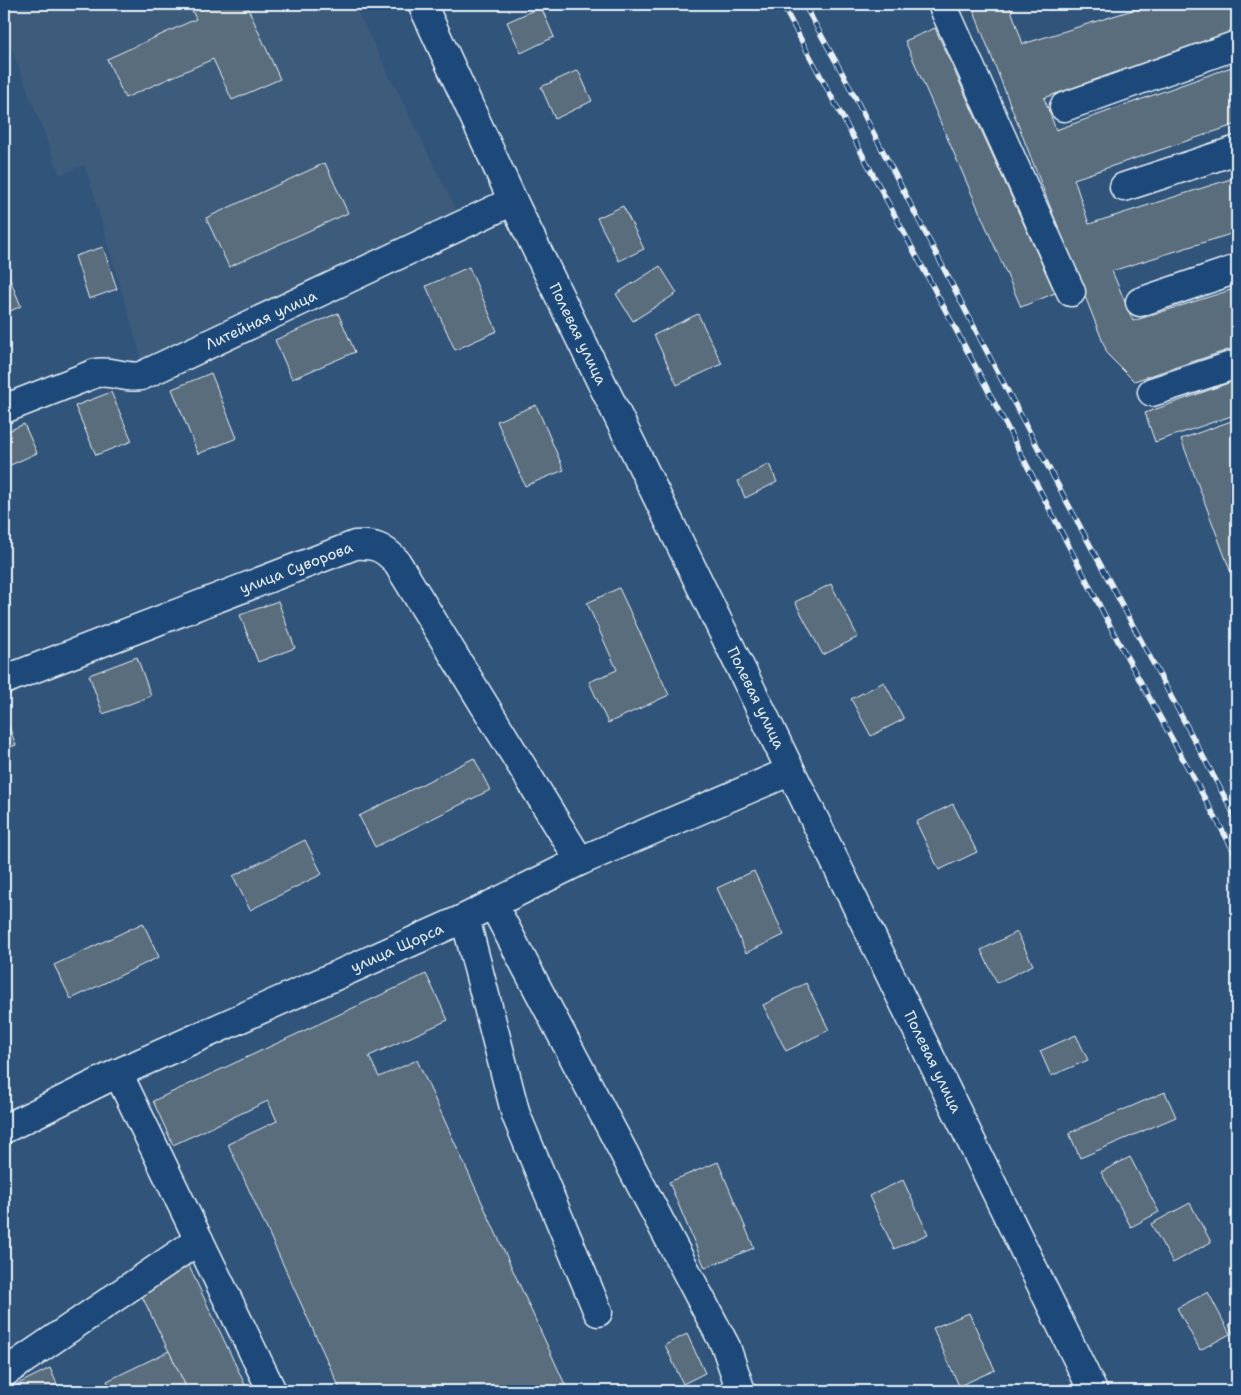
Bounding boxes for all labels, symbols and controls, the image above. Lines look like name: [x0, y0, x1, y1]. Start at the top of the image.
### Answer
street label: Полевая улица: [545, 280, 612, 389]
street label: Литейная улица: [202, 285, 321, 355]
street label: улица Суворова: [237, 537, 356, 599]
street label: Полевая улица: [723, 644, 790, 753]
street label: улица Щорса: [347, 918, 447, 977]
street label: Полевая улица: [900, 1008, 967, 1117]

